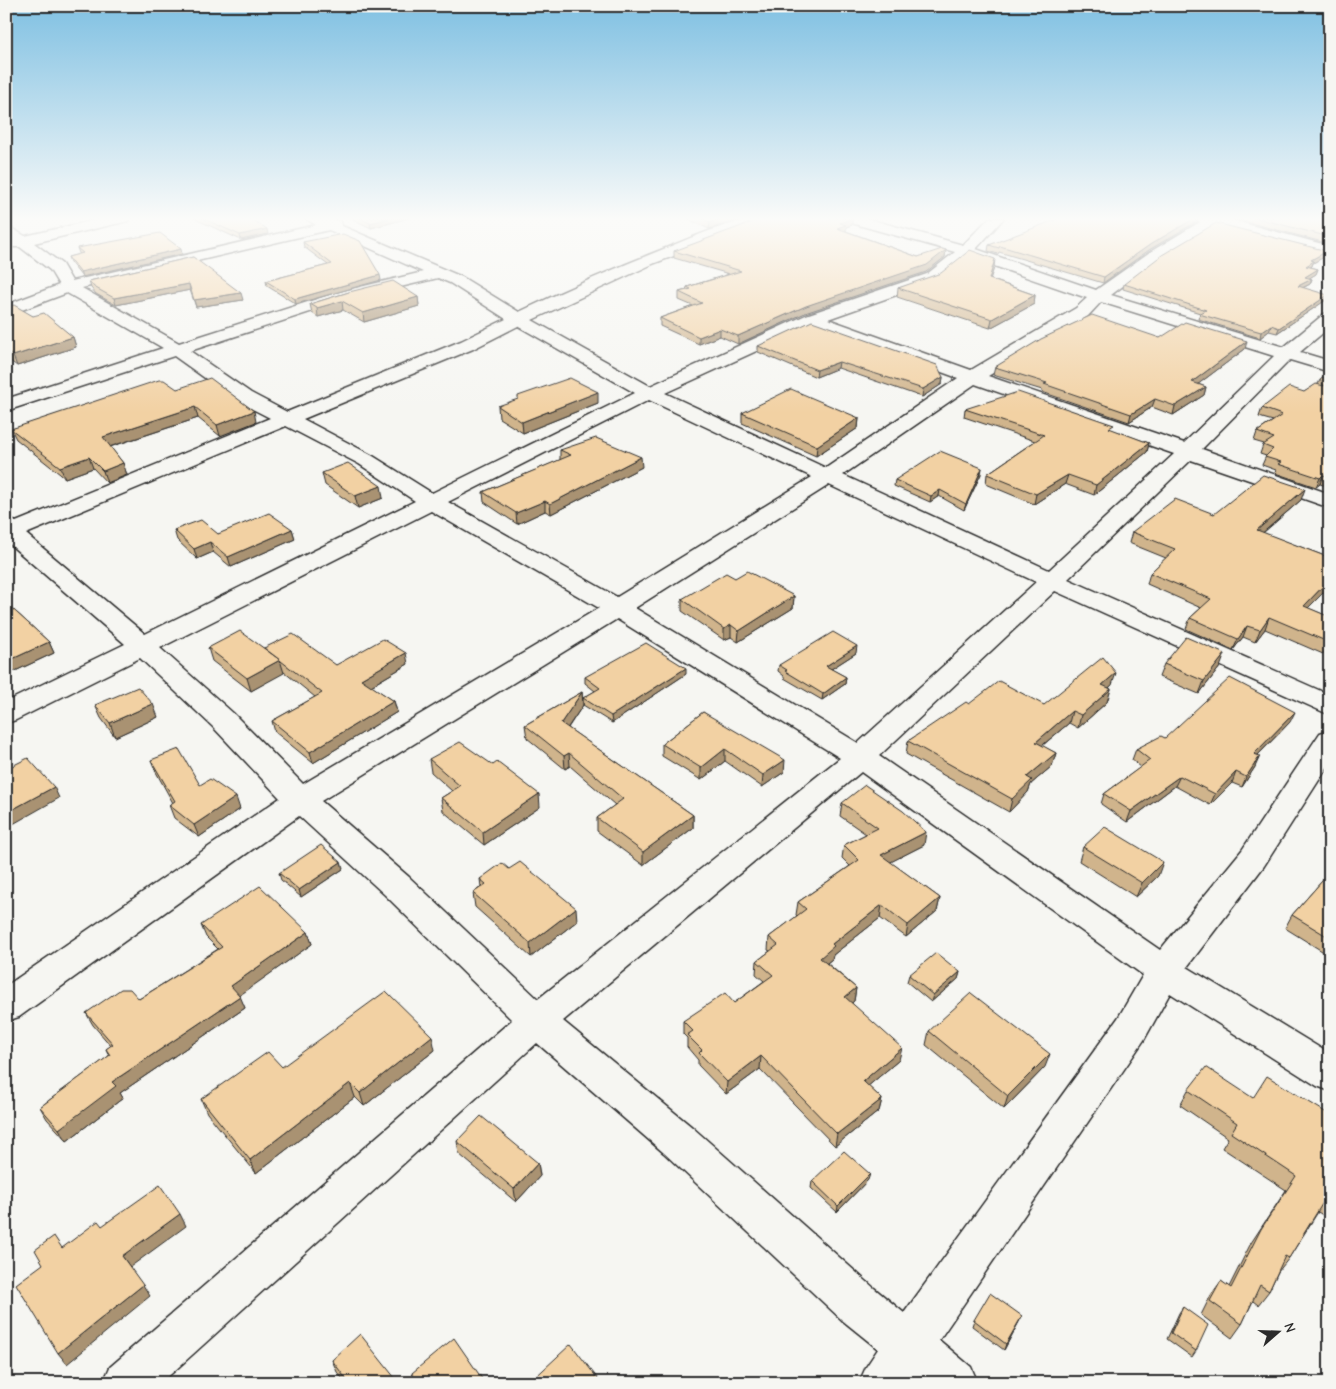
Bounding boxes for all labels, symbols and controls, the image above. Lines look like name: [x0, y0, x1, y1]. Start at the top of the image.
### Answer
north arrow: [1254, 1306, 1304, 1356]
text: N: [1280, 1321, 1299, 1335]

